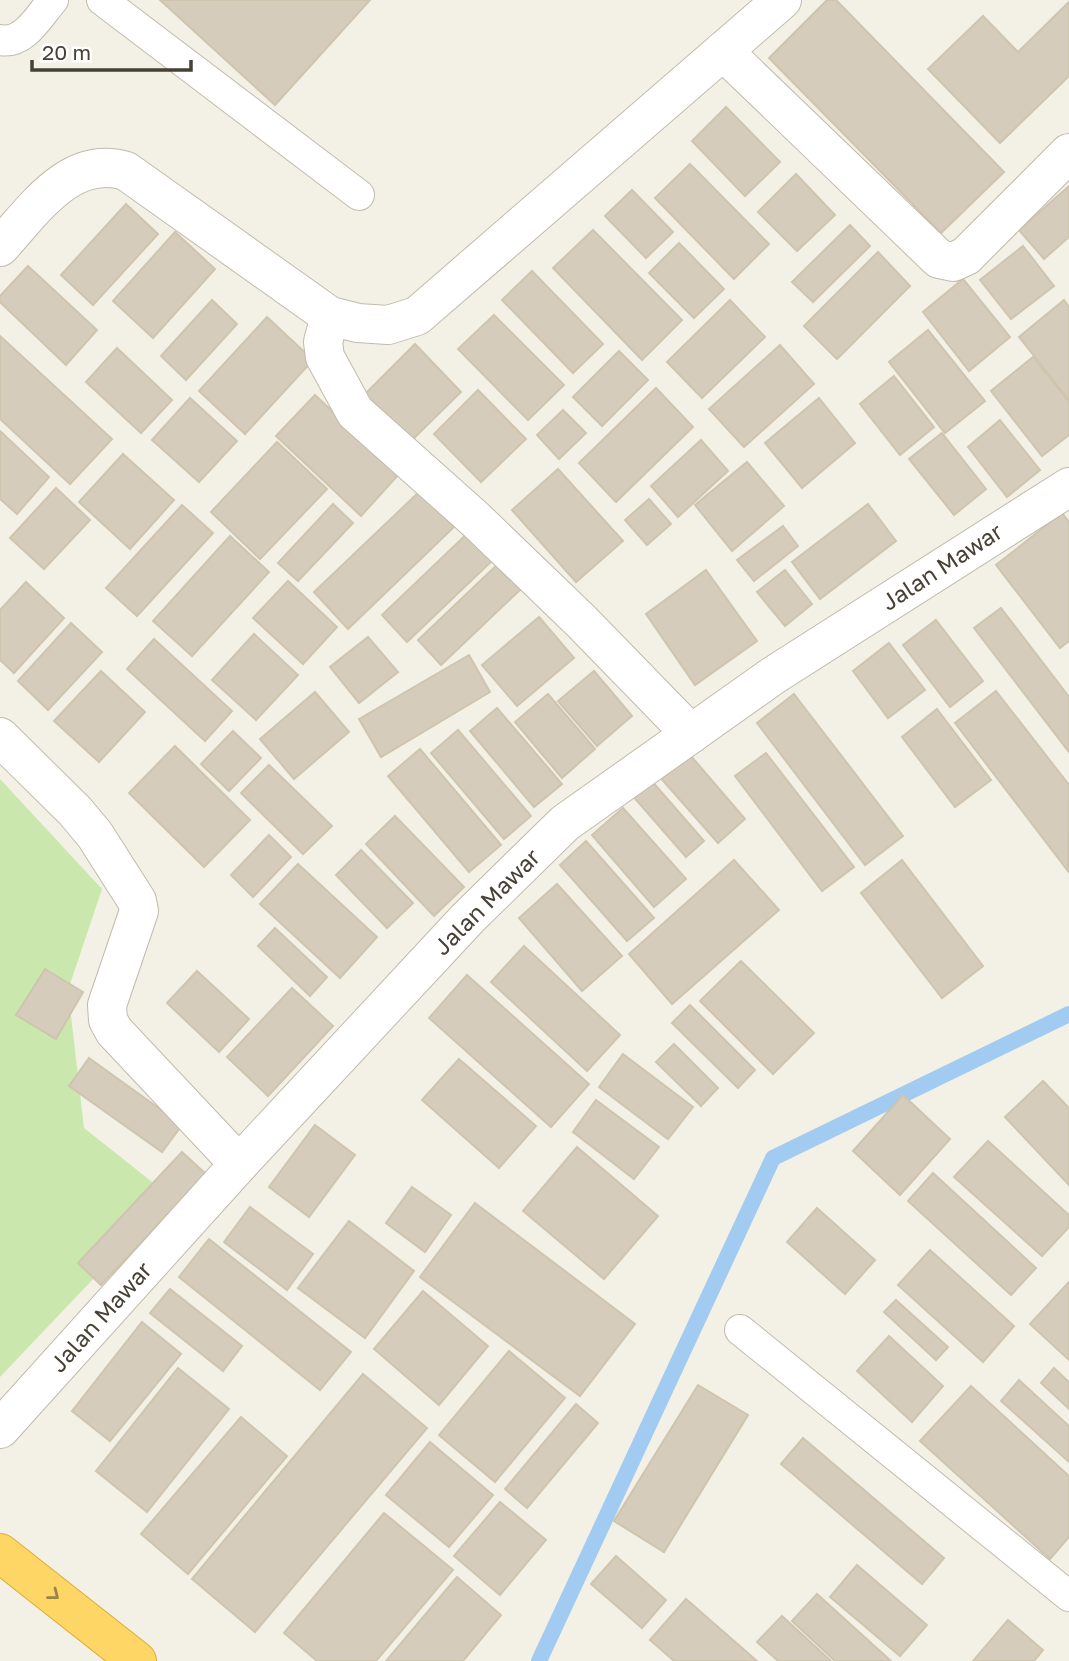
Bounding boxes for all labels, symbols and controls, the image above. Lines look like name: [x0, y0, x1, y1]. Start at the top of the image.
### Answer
scale bar: [32, 28, 191, 72]
text: 20 m: [42, 39, 91, 65]
street label: Jalan Mawar: [876, 517, 1007, 616]
street label: Jalan Mawar: [427, 842, 545, 960]
street label: Jalan Mawar: [43, 1255, 157, 1377]
one-way arrow: [46, 1587, 58, 1600]

